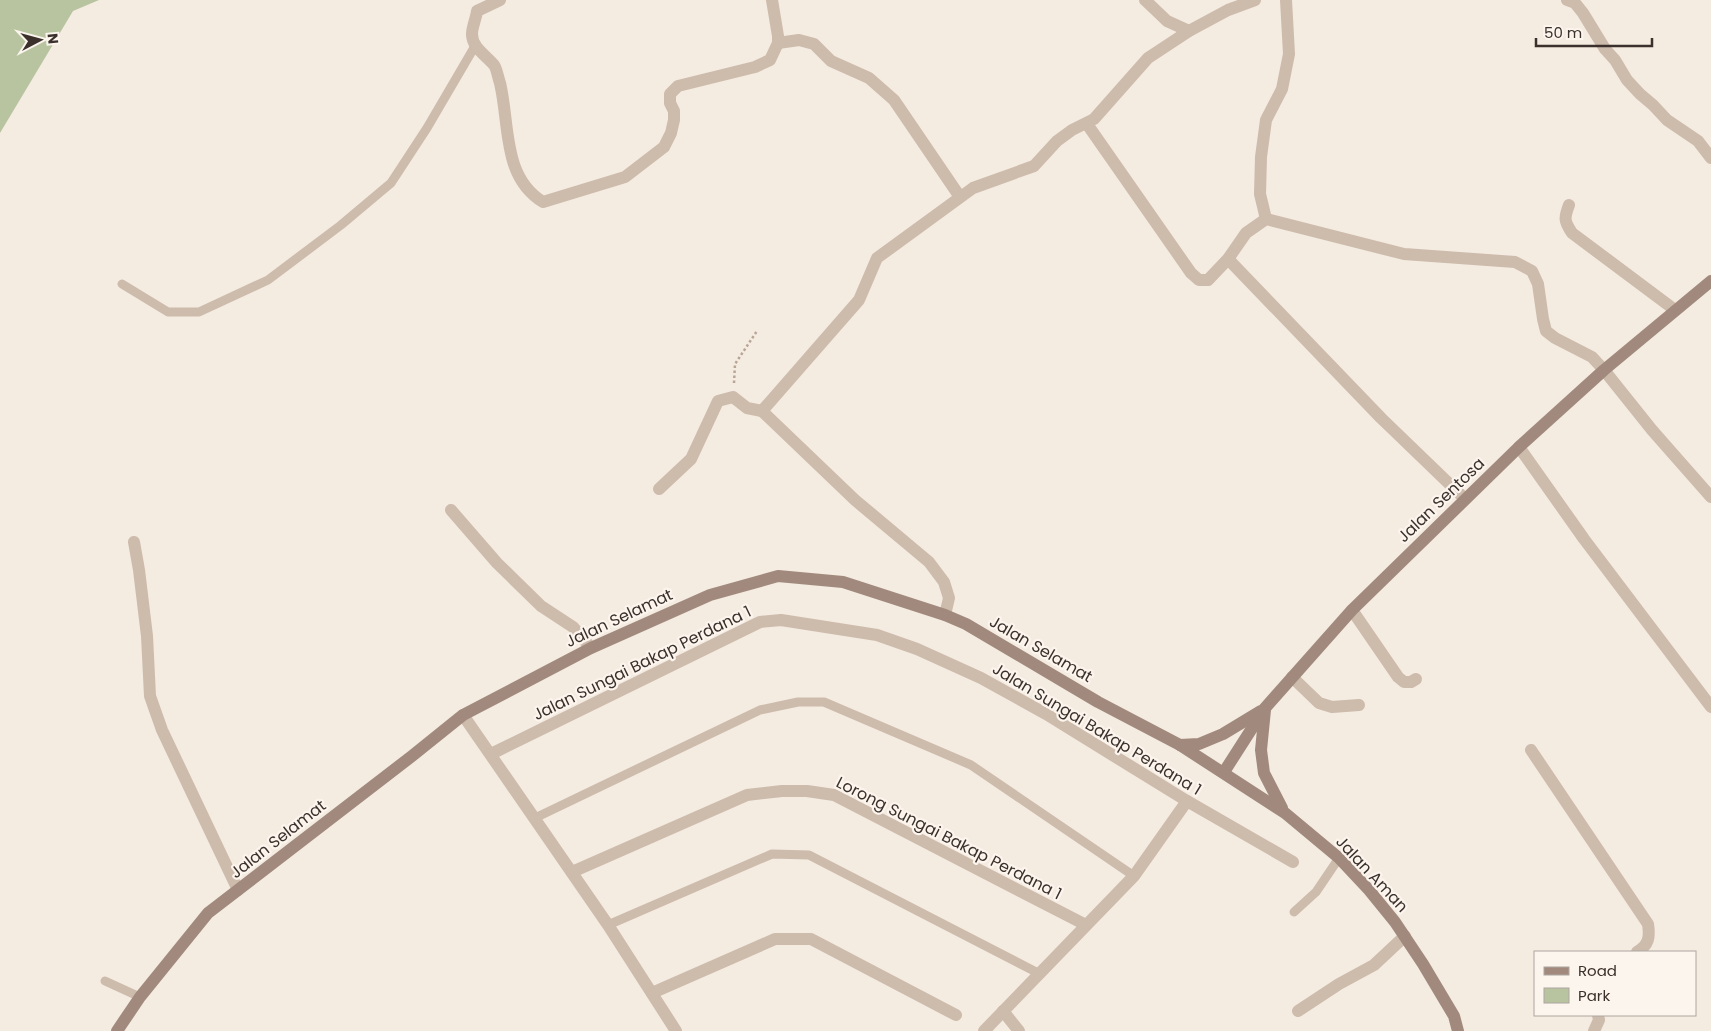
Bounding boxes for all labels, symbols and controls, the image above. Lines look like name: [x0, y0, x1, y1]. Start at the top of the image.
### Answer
north arrow: [15, 15, 65, 65]
scale bar: [1536, 15, 1652, 47]
text: 50 m: [1544, 22, 1582, 43]
text: N: [42, 32, 63, 45]
street label: Jalan Sentosa: [1392, 452, 1490, 548]
street label: Jalan Selamat: [562, 583, 676, 653]
street label: Jalan Sungai Bakap Perdana 1: [529, 600, 755, 726]
street label: Jalan Selamat: [985, 610, 1097, 688]
street label: Jalan Sungai Bakap Perdana 1: [988, 657, 1206, 801]
street label: Lorong Sungai Bakap Perdana 1: [832, 771, 1066, 905]
street label: Jalan Selamat: [225, 794, 331, 884]
street label: Jalan Aman: [1331, 831, 1413, 917]
legend: [1534, 951, 1696, 1016]
text: Road: [1578, 960, 1617, 981]
text: Park: [1578, 985, 1610, 1006]

